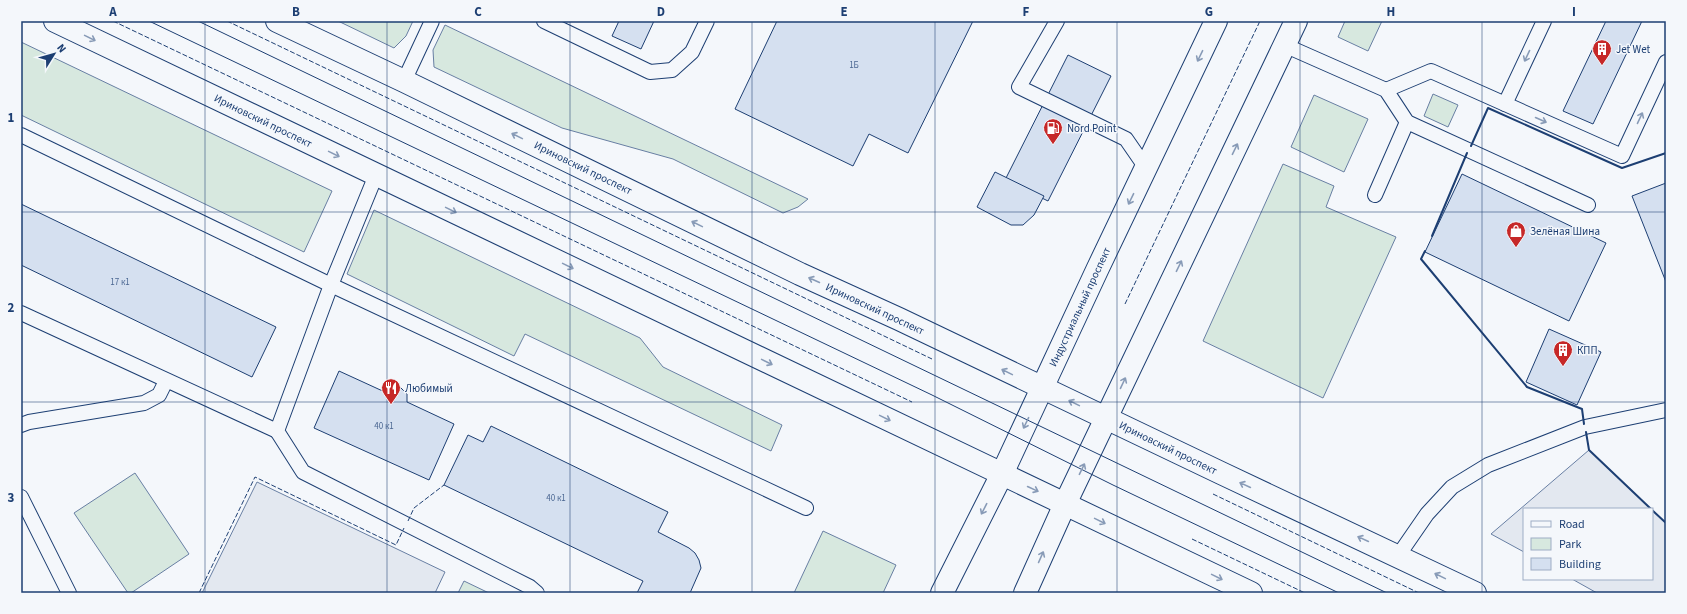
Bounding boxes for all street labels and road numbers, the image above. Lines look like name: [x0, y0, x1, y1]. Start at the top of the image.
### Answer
street label: Ириновский проспект: [211, 91, 315, 151]
street label: Ириновский проспект: [531, 138, 635, 198]
street label: Индустриальный проспект: [1046, 245, 1114, 369]
street label: Ириновский проспект: [823, 280, 927, 338]
street label: Ириновский проспект: [1116, 418, 1220, 478]

